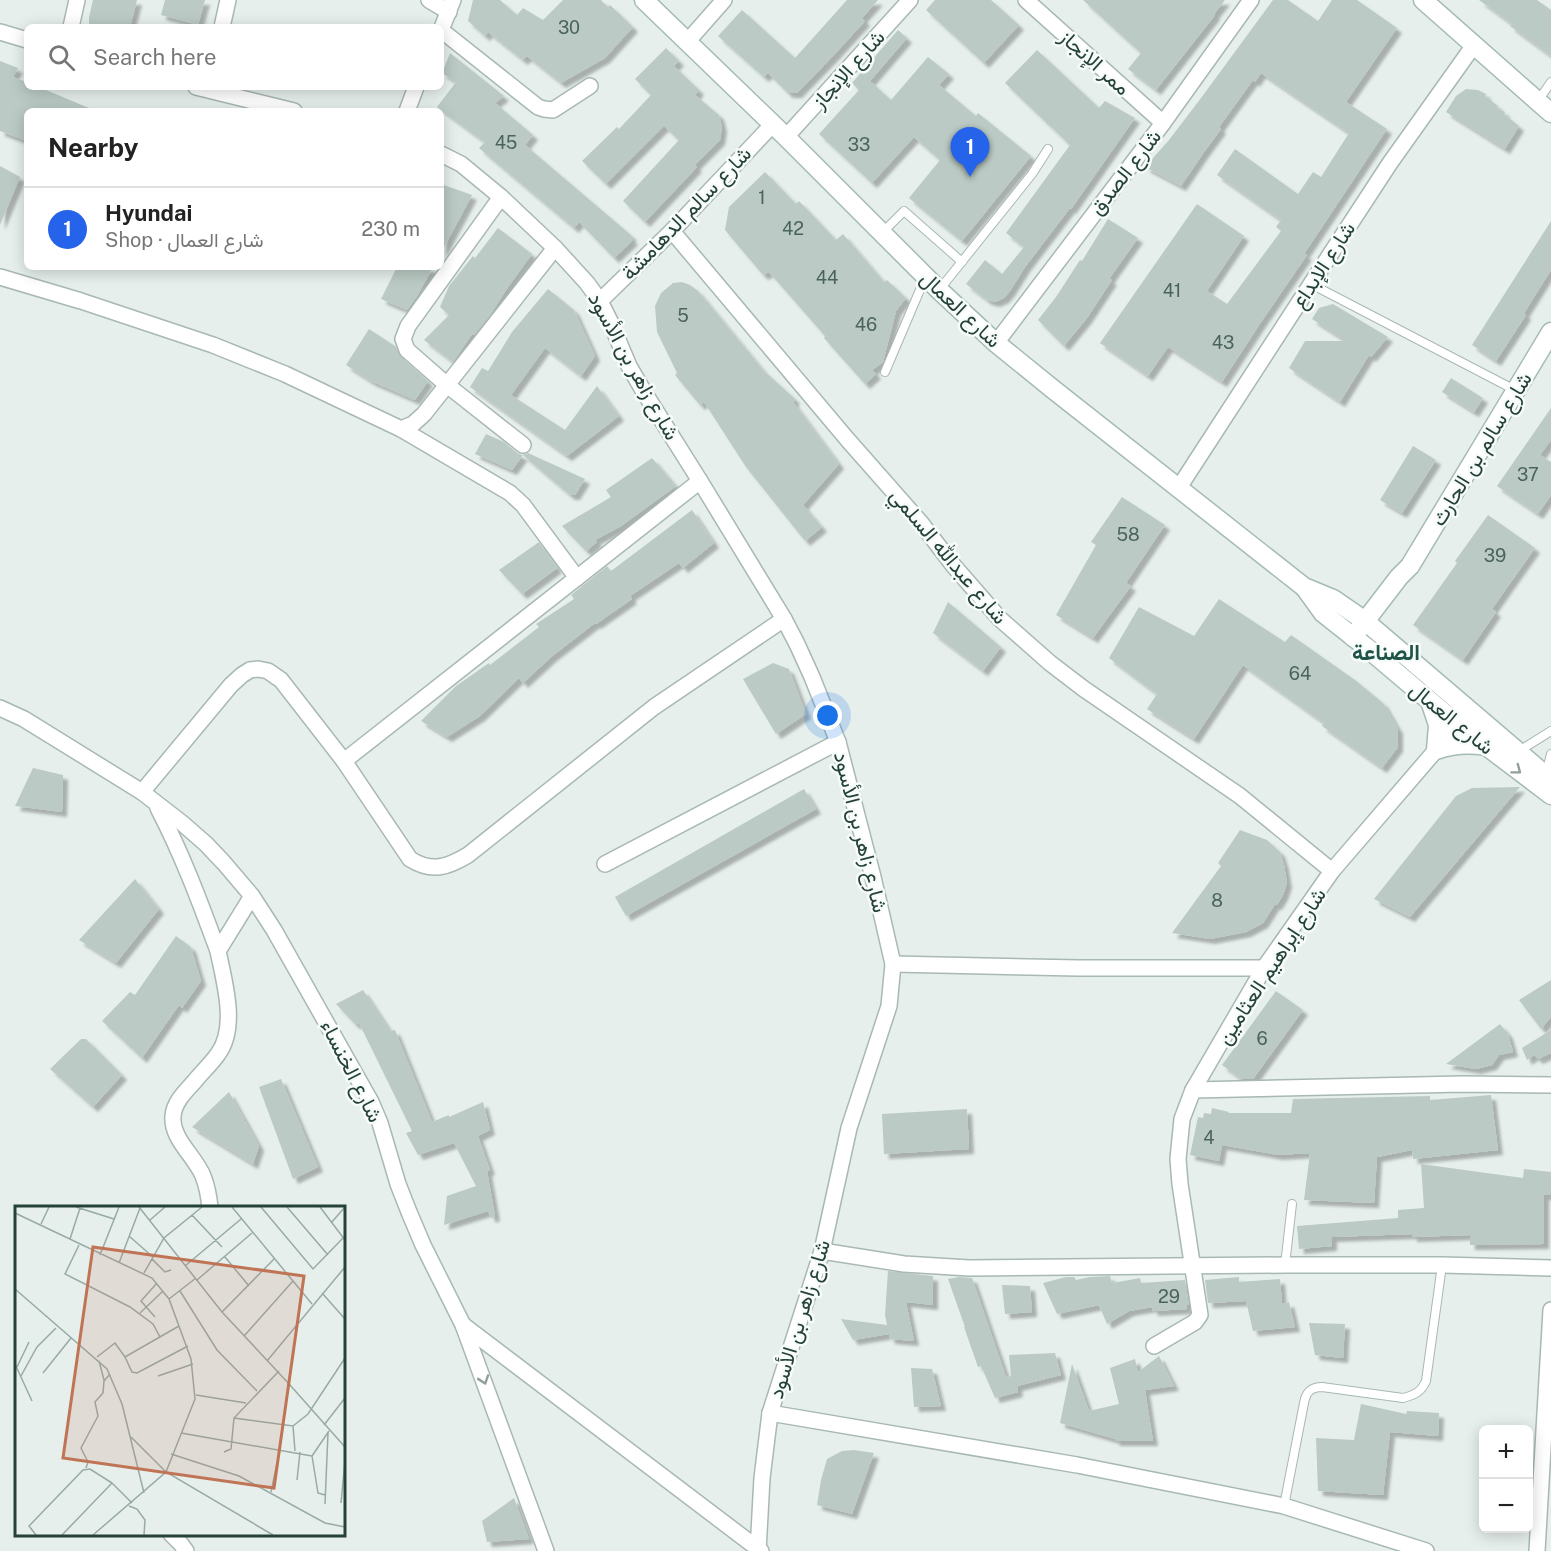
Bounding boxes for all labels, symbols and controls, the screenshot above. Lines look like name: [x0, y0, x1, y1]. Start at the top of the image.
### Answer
house number: 30: [558, 17, 580, 38]
street label: ممر الإنجاز: [1053, 23, 1135, 102]
search box: [24, 24, 444, 90]
street label: شارع الإنجاز: [806, 25, 891, 116]
icon: search: [45, 41, 78, 74]
text: Search here: [93, 44, 217, 70]
street label: شارع الصدق: [1084, 124, 1168, 221]
pin: 1: [950, 128, 990, 177]
text: Nearby: [48, 132, 138, 163]
house number: 45: [495, 132, 517, 153]
house number: 33: [848, 134, 870, 155]
street label: شارع سالم الدهامشة: [616, 141, 758, 286]
house number: 1: [758, 187, 766, 208]
text: Hyundai: [105, 200, 192, 226]
text: 1: [63, 217, 72, 241]
text: 230 m: [361, 217, 420, 241]
street label: شارع الإبداع: [1286, 217, 1362, 314]
house number: 42: [782, 218, 804, 239]
text: Shop · شارع العمال: [105, 228, 264, 252]
street label: شارع العمال: [914, 265, 1007, 354]
house number: 44: [816, 267, 838, 288]
house number: 41: [1163, 280, 1181, 301]
street label: شارع زاهر بن الأسود: [581, 288, 685, 445]
house number: 5: [677, 305, 689, 326]
house number: 46: [855, 314, 877, 335]
house number: 43: [1212, 332, 1234, 353]
street label: شارع سالم بن الحارث: [1425, 368, 1538, 531]
house number: 37: [1517, 464, 1539, 485]
street label: شارع عبدالله السلمي: [881, 483, 1013, 632]
house number: 58: [1116, 524, 1140, 545]
house number: 39: [1484, 545, 1506, 566]
district label: الصناعة: [1352, 639, 1420, 665]
house number: 64: [1289, 663, 1311, 684]
street label: شارع العمال: [1404, 676, 1499, 761]
your location: [813, 701, 842, 730]
street label: شارع زاهر بن الأسود: [827, 749, 893, 916]
one-way arrow: [1510, 762, 1521, 773]
street label: شارع إبراهيم العثامين: [1211, 883, 1333, 1050]
house number: 8: [1211, 890, 1223, 911]
street label: شارع الخنساء: [314, 1016, 388, 1127]
house number: 6: [1256, 1028, 1268, 1049]
house number: 4: [1203, 1127, 1215, 1148]
inset map: [15, 1206, 345, 1536]
street label: شارع زاهر بن الأسود: [763, 1236, 837, 1402]
house number: 29: [1158, 1286, 1180, 1307]
one-way arrow: [476, 1374, 489, 1385]
map controls: [1479, 1425, 1533, 1533]
button: +: [1479, 1425, 1533, 1479]
button: −: [1479, 1479, 1533, 1533]

